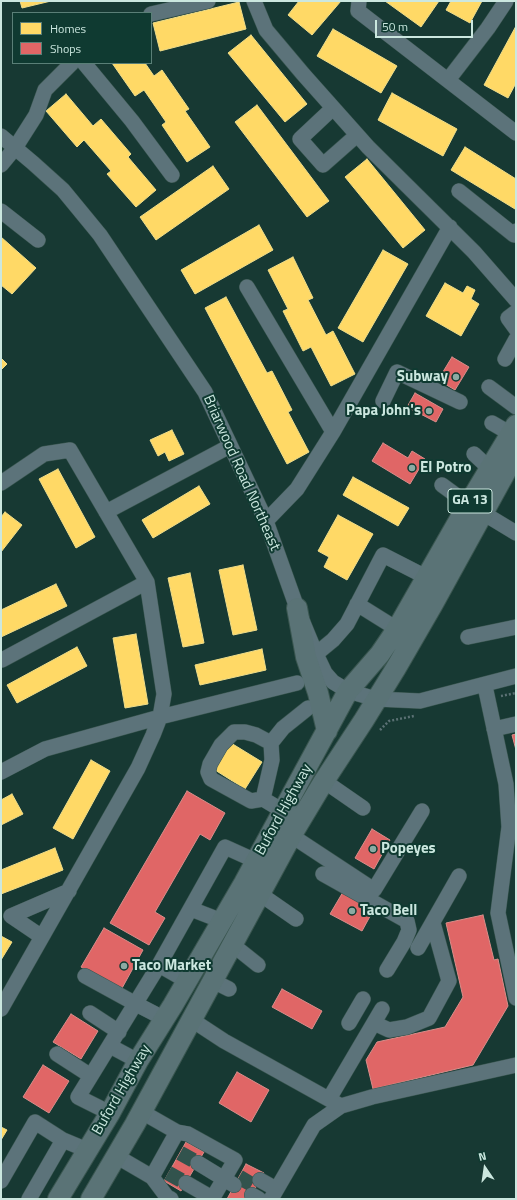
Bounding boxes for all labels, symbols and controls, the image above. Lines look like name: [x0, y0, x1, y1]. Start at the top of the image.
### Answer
legend: [12, 12, 152, 64]
scale bar: [377, 12, 475, 38]
text: 50 m: [382, 17, 408, 36]
text: Homes: [50, 19, 86, 38]
text: Shops: [50, 39, 81, 58]
place label: Subway: [397, 368, 448, 386]
marker: Subway: [451, 372, 461, 382]
street label: Briarwood Road Northeast: [199, 392, 283, 554]
place label: Papa John's: [346, 402, 421, 420]
marker: Papa John's: [424, 406, 434, 416]
place label: El Potro: [420, 459, 471, 477]
marker: El Potro: [407, 463, 417, 473]
road number: GA 13: [448, 489, 492, 513]
street label: Buford Highway: [252, 761, 316, 859]
place label: Popeyes: [381, 840, 436, 858]
marker: Popeyes: [368, 844, 378, 854]
place label: Taco Bell: [360, 902, 417, 920]
marker: Taco Bell: [347, 906, 357, 916]
place label: Taco Market: [132, 957, 211, 975]
marker: Taco Market: [119, 961, 129, 971]
street label: Buford Highway: [89, 1042, 155, 1138]
north arrow: [465, 1148, 505, 1188]
text: N: [477, 1148, 488, 1165]

